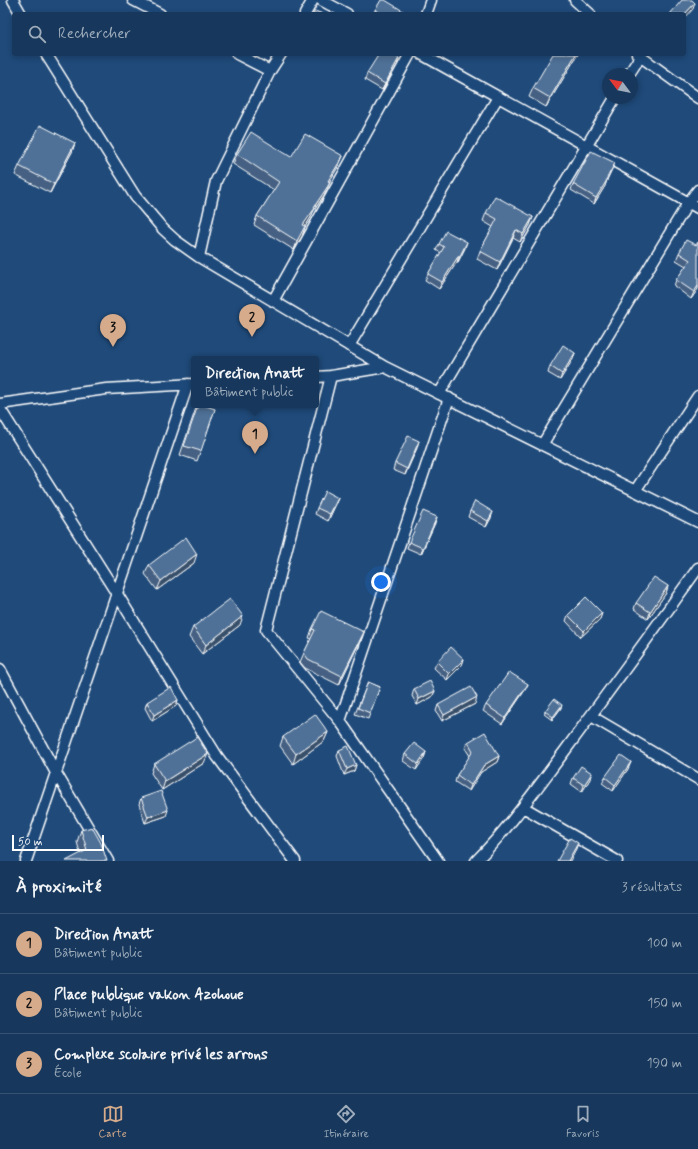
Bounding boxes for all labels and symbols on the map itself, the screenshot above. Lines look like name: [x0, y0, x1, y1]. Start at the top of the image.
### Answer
north arrow: [602, 68, 638, 104]
pin: 2: [239, 304, 265, 337]
pin: 3: [100, 314, 126, 347]
pin: 1: [242, 421, 268, 454]
your location: [371, 572, 391, 592]
scale bar: [12, 833, 104, 852]

